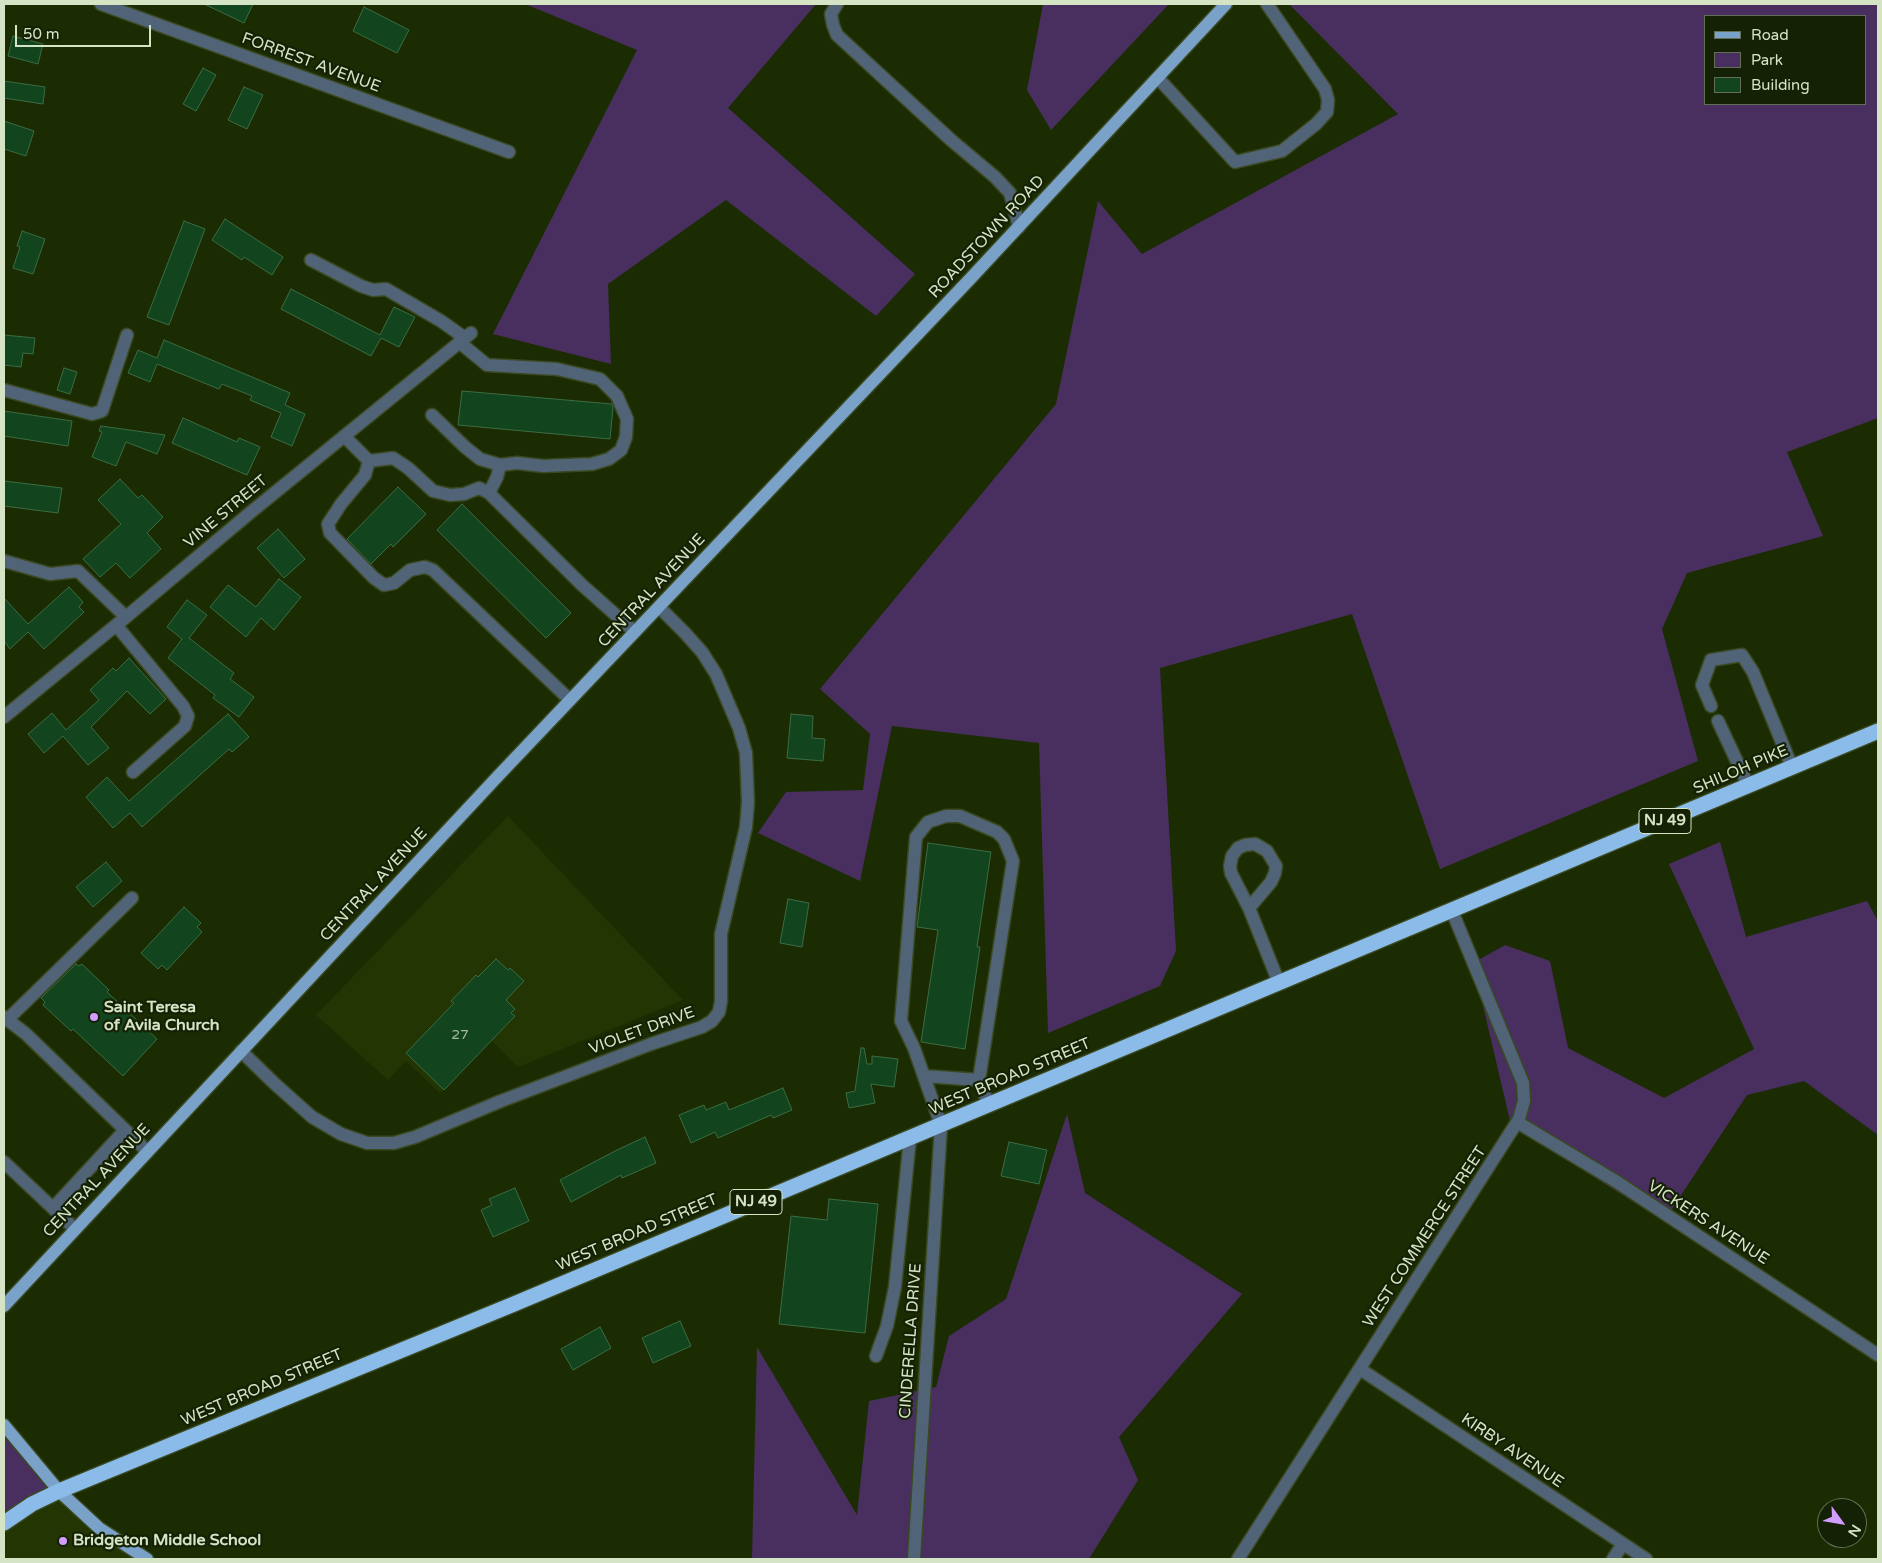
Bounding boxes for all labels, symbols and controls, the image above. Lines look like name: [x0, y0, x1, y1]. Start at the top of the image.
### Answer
scale bar: [18, 15, 154, 47]
legend: [1704, 15, 1867, 105]
text: 50 m: [23, 25, 60, 43]
text: Road: [1751, 26, 1789, 44]
street label: FORREST AVENUE: [239, 29, 383, 97]
text: Park: [1751, 51, 1783, 69]
text: Building: [1751, 76, 1810, 94]
street label: ROADSTOWN ROAD: [925, 172, 1049, 302]
street label: VINE STREET: [180, 471, 272, 553]
street label: CENTRAL AVENUE: [594, 530, 710, 652]
street label: SHILOH PIKE: [1691, 741, 1791, 799]
road number: NJ 49: [1639, 808, 1691, 834]
street label: CENTRAL AVENUE: [316, 824, 432, 946]
place label: Saint Teresa of Avila Church: [104, 998, 220, 1036]
street label: VIOLET DRIVE: [586, 1003, 698, 1059]
marker: Saint Teresa of Avila Church: [88, 1011, 100, 1023]
house number: 27: [451, 1027, 469, 1043]
street label: WEST BROAD STREET: [926, 1034, 1094, 1120]
street label: CENTRAL AVENUE: [39, 1120, 155, 1242]
street label: WEST COMMERCE STREET: [1359, 1143, 1491, 1331]
street label: VICKERS AVENUE: [1644, 1177, 1772, 1269]
street label: WEST BROAD STREET: [553, 1190, 721, 1276]
road number: NJ 49: [730, 1190, 782, 1214]
street label: CINDERELLA DRIVE: [896, 1263, 926, 1419]
street label: WEST BROAD STREET: [178, 1345, 346, 1431]
street label: KIRBY AVENUE: [1457, 1410, 1567, 1492]
north arrow: [1817, 1498, 1867, 1548]
text: N: [1844, 1521, 1864, 1540]
place label: Bridgeton Middle School: [73, 1531, 261, 1551]
marker: Bridgeton Middle School: [57, 1535, 69, 1547]

